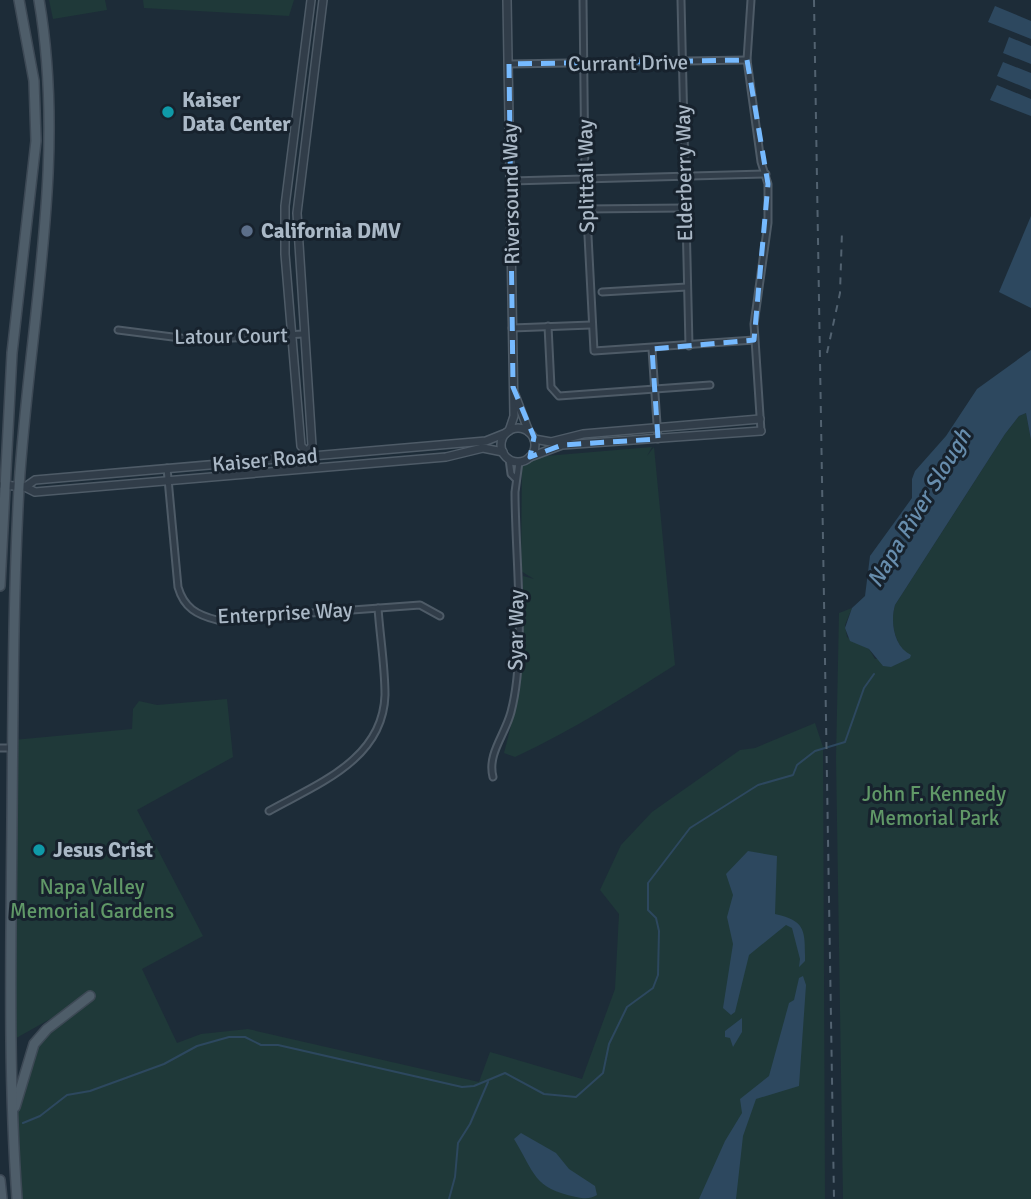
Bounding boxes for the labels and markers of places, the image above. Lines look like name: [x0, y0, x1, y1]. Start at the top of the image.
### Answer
place label: Kaiser Data Center: [182, 87, 291, 137]
marker: Kaiser Data Center: [160, 104, 176, 120]
place label: California DMV: [261, 218, 401, 244]
marker: California DMV: [239, 223, 255, 239]
place label: Jesus Crist: [53, 837, 153, 863]
marker: Jesus Crist: [31, 842, 47, 858]

